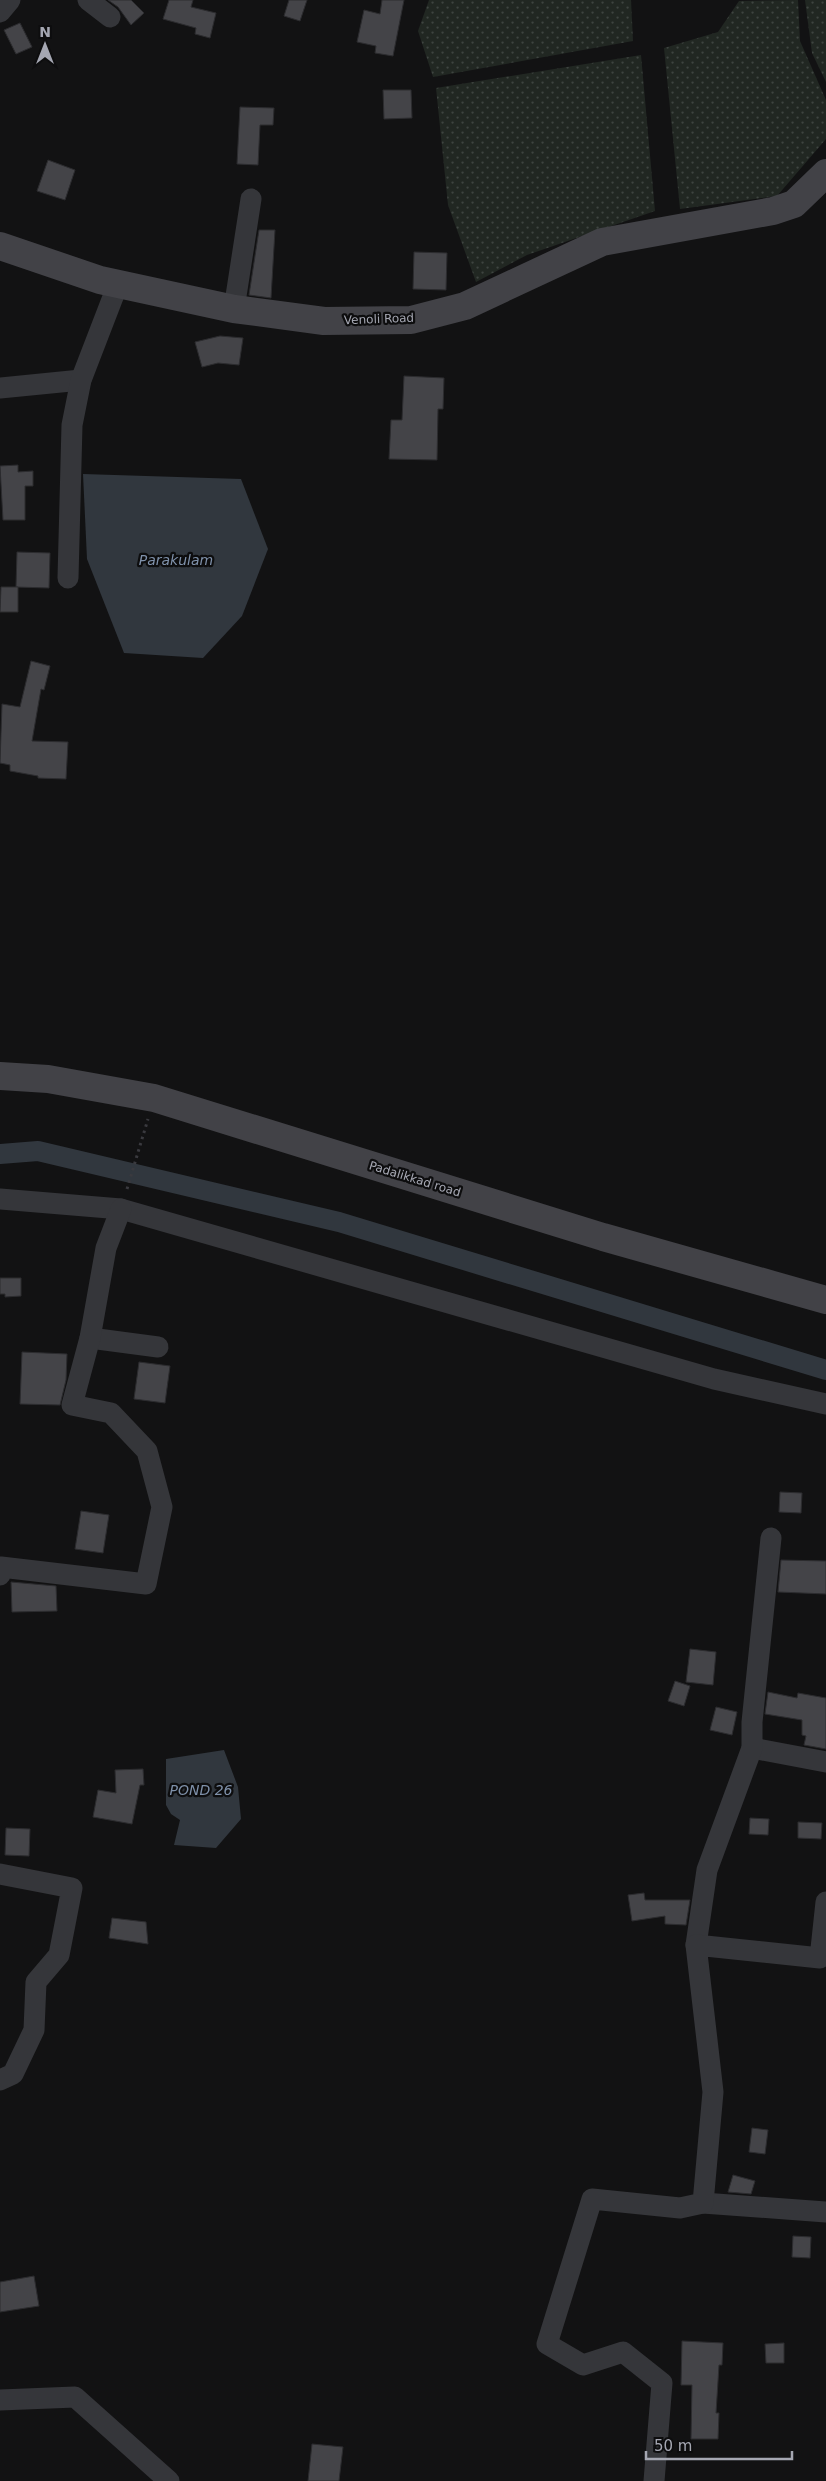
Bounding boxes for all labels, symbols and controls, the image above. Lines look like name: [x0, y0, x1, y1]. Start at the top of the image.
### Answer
north arrow: [20, 20, 70, 70]
text: N: [39, 24, 51, 40]
street label: Venoli Road: [344, 311, 414, 327]
water label: Parakulam: [139, 552, 213, 568]
street label: Padalikkad road: [367, 1158, 463, 1200]
water label: POND 26: [170, 1782, 233, 1798]
scale bar: [646, 2428, 792, 2460]
text: 50 m: [654, 2437, 692, 2455]

